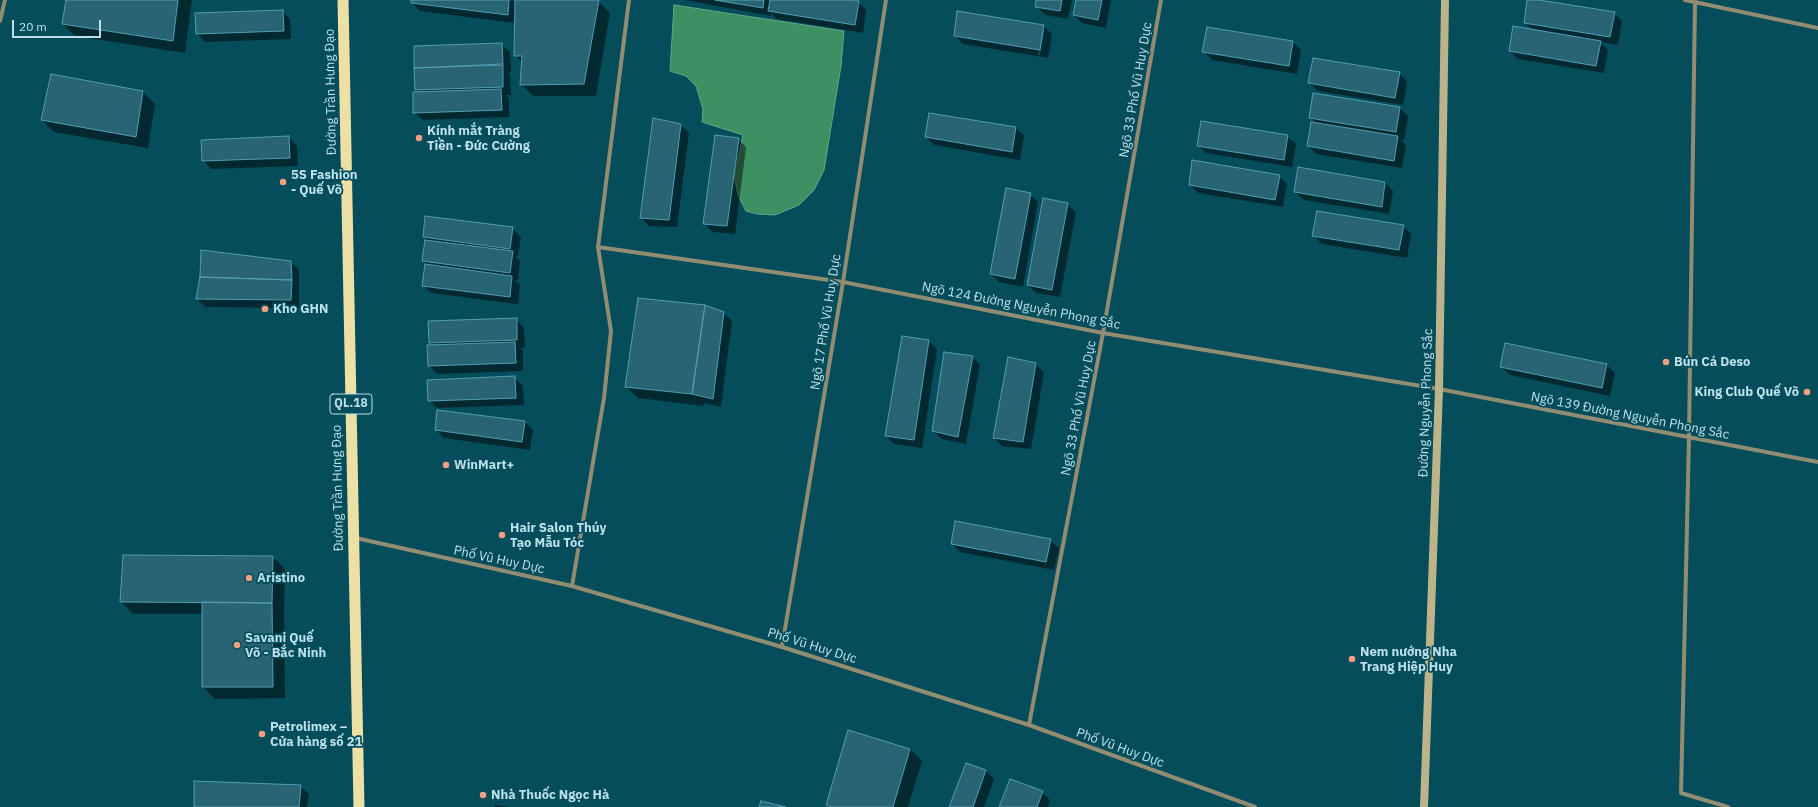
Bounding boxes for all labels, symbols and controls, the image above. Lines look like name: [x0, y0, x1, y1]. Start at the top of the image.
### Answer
scale bar: [14, 12, 103, 38]
text: 20 m: [19, 19, 47, 34]
street label: Ngõ 33 Phố Vũ Huy Dực: [1116, 21, 1156, 159]
street label: Đường Trần Hưng Đạo: [322, 29, 340, 155]
place label: Kính mắt Tràng Tiền - Đức Cường: [427, 123, 530, 154]
marker: Kính mắt Tràng Tiền - Đức Cường: [414, 133, 424, 143]
place label: 5S Fashion - Quế Võ: [291, 167, 358, 198]
marker: 5S Fashion - Quế Võ: [278, 177, 288, 187]
street label: Ngõ 17 Phố Vũ Huy Dực: [808, 253, 844, 391]
street label: Ngõ 124 Đường Nguyễn Phong Sắc: [920, 279, 1122, 333]
place label: Kho GHN: [273, 301, 328, 317]
marker: Kho GHN: [260, 304, 270, 314]
street label: Đường Nguyễn Phong Sắc: [1416, 328, 1436, 478]
street label: Ngõ 33 Phố Vũ Huy Dực: [1058, 339, 1100, 477]
place label: Bún Cá Deso: [1674, 354, 1750, 370]
marker: Bún Cá Deso: [1661, 357, 1671, 367]
place label: King Club Quế Võ: [1694, 384, 1799, 400]
marker: King Club Quế Võ: [1802, 387, 1812, 397]
street label: Ngõ 139 Đường Nguyễn Phong Sắc: [1529, 389, 1731, 443]
road number: QL.18: [330, 394, 372, 414]
street label: Đường Trần Hưng Đạo: [329, 425, 347, 551]
place label: WinMart+: [454, 457, 514, 473]
marker: WinMart+: [441, 460, 451, 470]
place label: Hair Salon Thúy Tạo Mẫu Tóc: [510, 520, 606, 551]
marker: Hair Salon Thúy Tạo Mẫu Tóc: [497, 530, 507, 540]
street label: Phố Vũ Huy Dực: [452, 543, 546, 577]
place label: Aristino: [257, 570, 305, 586]
marker: Aristino: [244, 573, 254, 583]
street label: Phố Vũ Huy Dực: [765, 625, 859, 667]
place label: Savani Quế Võ - Bắc Ninh: [245, 630, 326, 661]
marker: Savani Quế Võ - Bắc Ninh: [232, 640, 242, 650]
place label: Nem nướng Nha Trang Hiệp Huy: [1360, 644, 1457, 675]
marker: Nem nướng Nha Trang Hiệp Huy: [1347, 654, 1357, 664]
place label: Petrolimex – Cửa hàng số 21: [270, 719, 362, 750]
street label: Phố Vũ Huy Dực: [1074, 725, 1166, 771]
marker: Petrolimex – Cửa hàng số 21: [257, 729, 267, 739]
place label: Nhà Thuốc Ngọc Hà: [491, 787, 609, 803]
marker: Nhà Thuốc Ngọc Hà: [478, 790, 488, 800]

